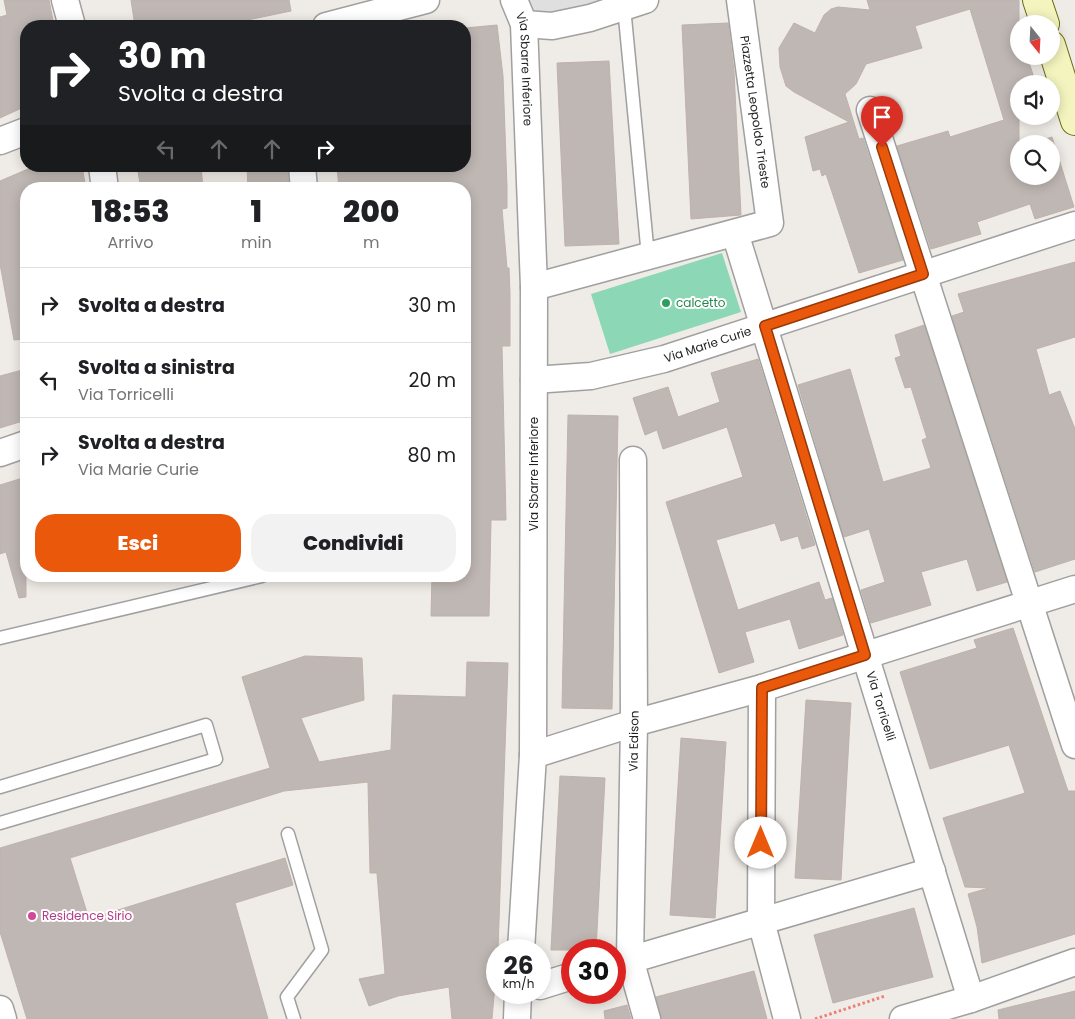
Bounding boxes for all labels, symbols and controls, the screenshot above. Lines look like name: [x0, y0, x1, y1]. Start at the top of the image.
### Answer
street label: Via Sbarre Inferiore: [512, 9, 537, 126]
north arrow: [1010, 15, 1060, 65]
map controls: [1010, 15, 1060, 185]
text: 30 m: [118, 31, 206, 80]
street label: Piazzetta Leopoldo Trieste: [736, 35, 775, 189]
icon: right: [35, 40, 100, 105]
button: sound: [1010, 75, 1060, 125]
text: Svolta a destra: [118, 78, 283, 109]
pin: [861, 96, 903, 147]
icon: arrive: [868, 103, 896, 131]
icon: left: [152, 135, 180, 163]
icon: ahead: [205, 135, 233, 163]
icon: ahead: [258, 135, 286, 163]
icon: right: [311, 135, 339, 163]
button: search: [1010, 135, 1060, 185]
text: 18:53: [91, 190, 170, 233]
text: 1: [251, 190, 262, 233]
text: 200: [343, 190, 400, 233]
text: Arrivo: [108, 231, 153, 254]
text: min: [241, 231, 272, 254]
text: m: [363, 231, 380, 254]
icon: right: [35, 291, 63, 319]
text: Svolta a destra: [78, 292, 225, 319]
text: 30 m: [408, 292, 456, 319]
place label: calcetto: [676, 294, 726, 311]
marker: calcetto: [660, 297, 672, 309]
street label: Via Marie Curie: [662, 322, 753, 366]
text: Svolta a sinistra: [78, 354, 235, 381]
icon: left: [35, 366, 63, 394]
text: 20 m: [408, 367, 456, 394]
text: Via Torricelli: [78, 383, 174, 406]
street label: Via Sbarre Inferiore: [525, 417, 542, 531]
text: Svolta a destra: [78, 429, 225, 456]
icon: right: [35, 441, 63, 469]
text: 80 m: [407, 442, 456, 469]
text: Via Marie Curie: [78, 458, 199, 481]
button: Esci: [35, 514, 241, 572]
button: Condividi: [251, 514, 456, 572]
street label: Via Torricelli: [862, 669, 900, 743]
street label: Via Edison: [624, 710, 643, 772]
position arrow: [734, 816, 786, 868]
place label: Residence Sirio: [42, 907, 133, 924]
marker: Residence Sirio: [26, 910, 38, 922]
speed limit sign: 30: [561, 939, 626, 1004]
text: 26: [503, 948, 534, 983]
text: km/h: [503, 975, 534, 992]

